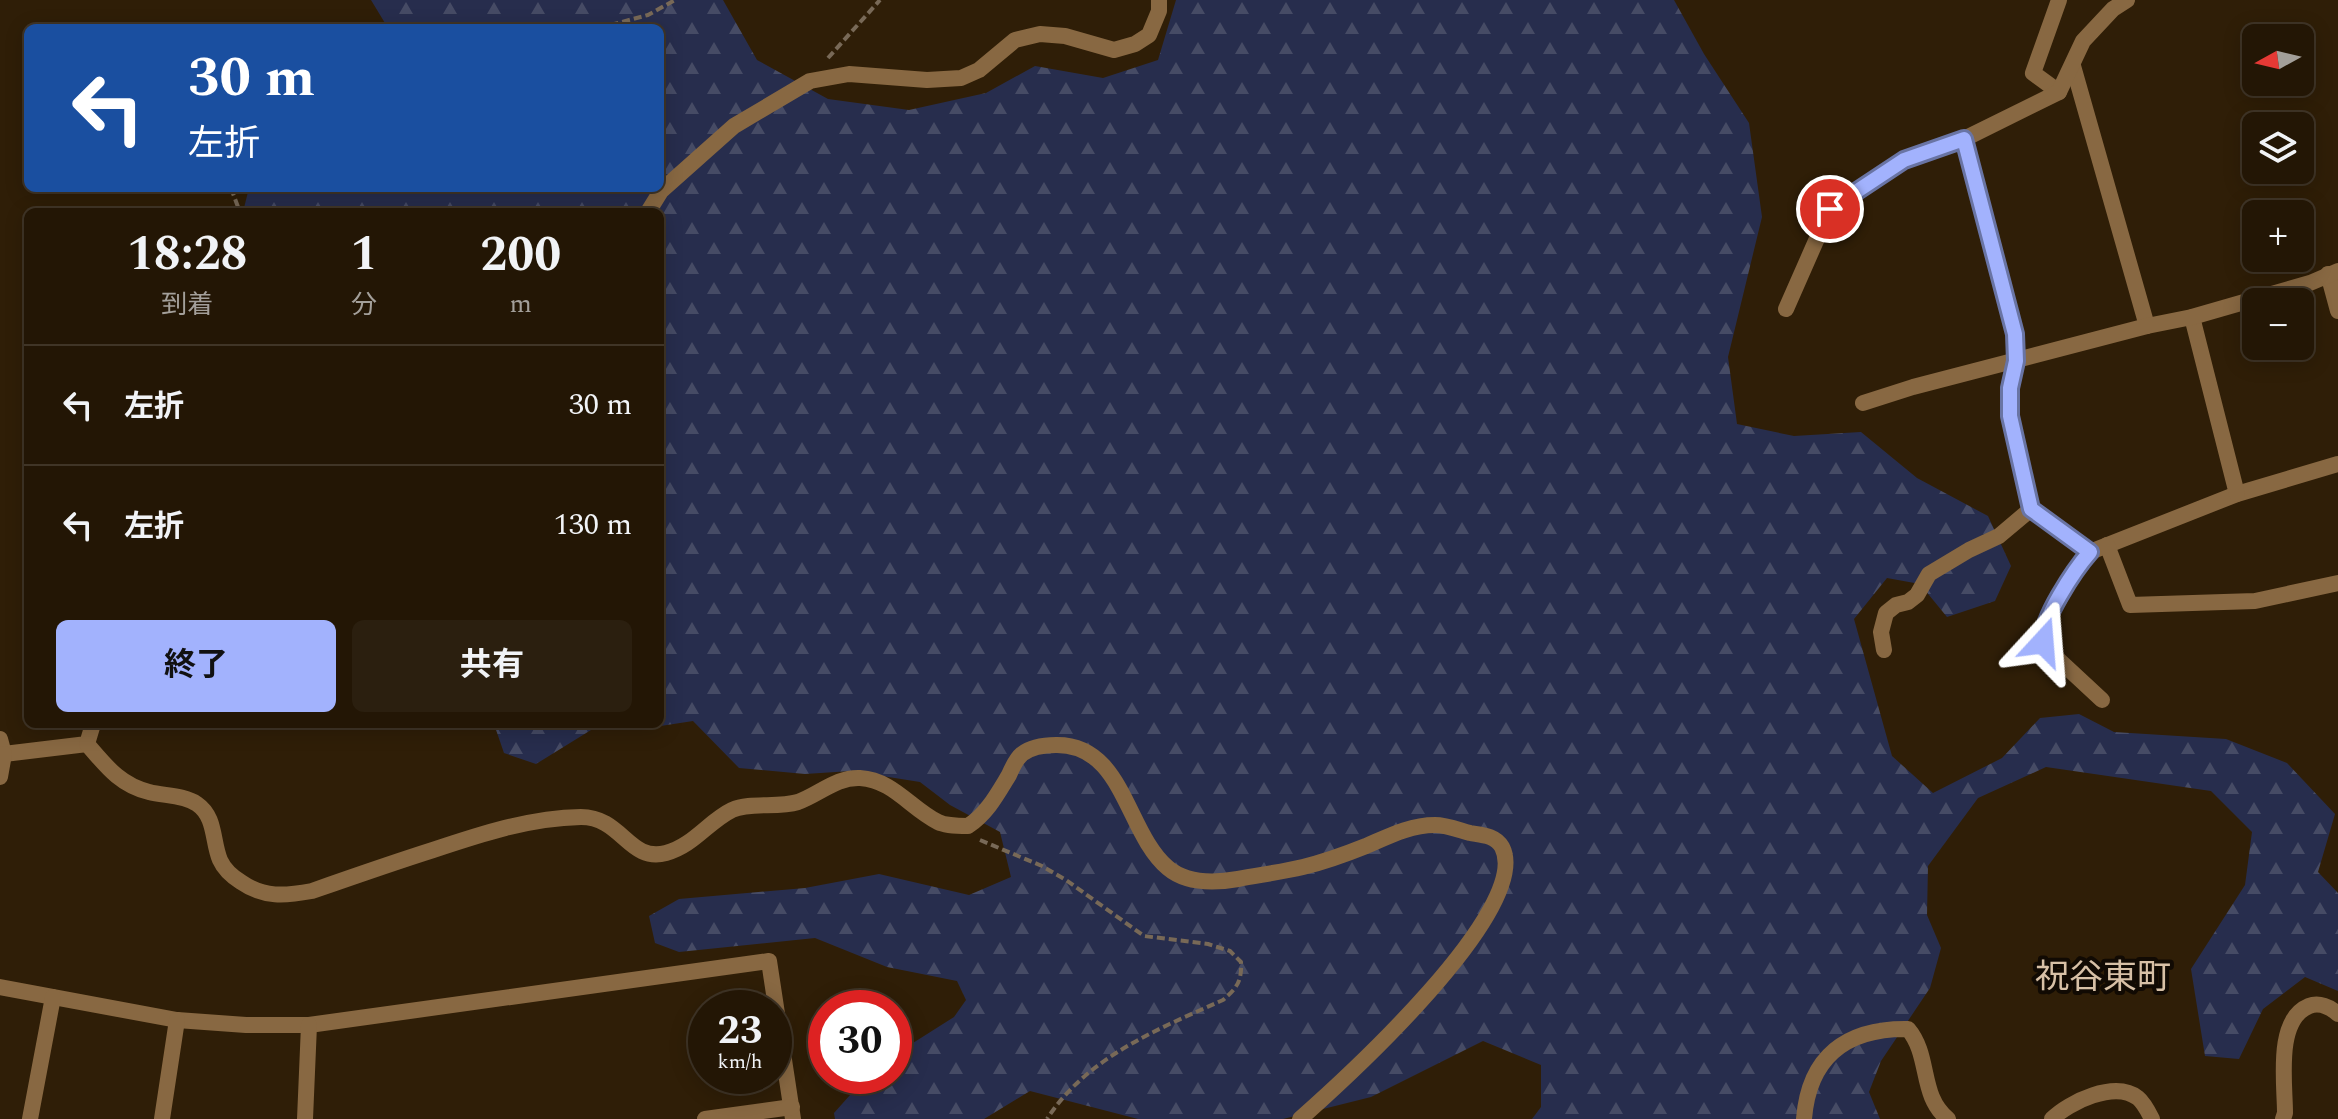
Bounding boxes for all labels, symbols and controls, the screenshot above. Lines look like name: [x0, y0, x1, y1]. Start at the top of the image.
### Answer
north arrow: [2242, 24, 2314, 96]
map controls: [2242, 24, 2314, 360]
text: 30 m: [188, 36, 315, 121]
icon: left: [56, 56, 160, 160]
button: layers: [2242, 112, 2314, 184]
text: 左折: [188, 117, 260, 172]
pin: [1796, 175, 1864, 243]
icon: arrive: [1808, 187, 1852, 231]
button: +: [2242, 200, 2314, 272]
text: 18:28: [127, 218, 248, 291]
text: 1: [350, 218, 377, 291]
text: 200: [480, 219, 561, 292]
text: m: [509, 284, 532, 324]
text: 到着: [161, 285, 213, 325]
text: 分: [351, 285, 377, 325]
button: −: [2242, 288, 2314, 360]
text: 30 m: [569, 382, 632, 428]
icon: left: [56, 383, 100, 427]
text: 左折: [124, 384, 184, 430]
text: 130 m: [554, 502, 632, 548]
icon: left: [56, 503, 100, 547]
text: 左折: [124, 504, 184, 550]
position arrow: [2001, 600, 2085, 684]
button: 終了: [56, 620, 336, 712]
button: 共有: [352, 620, 632, 712]
district label: 祝谷東町: [2035, 952, 2171, 1004]
speed limit sign: 30: [808, 990, 912, 1094]
text: 23: [718, 1001, 762, 1062]
text: km/h: [718, 1047, 763, 1077]

